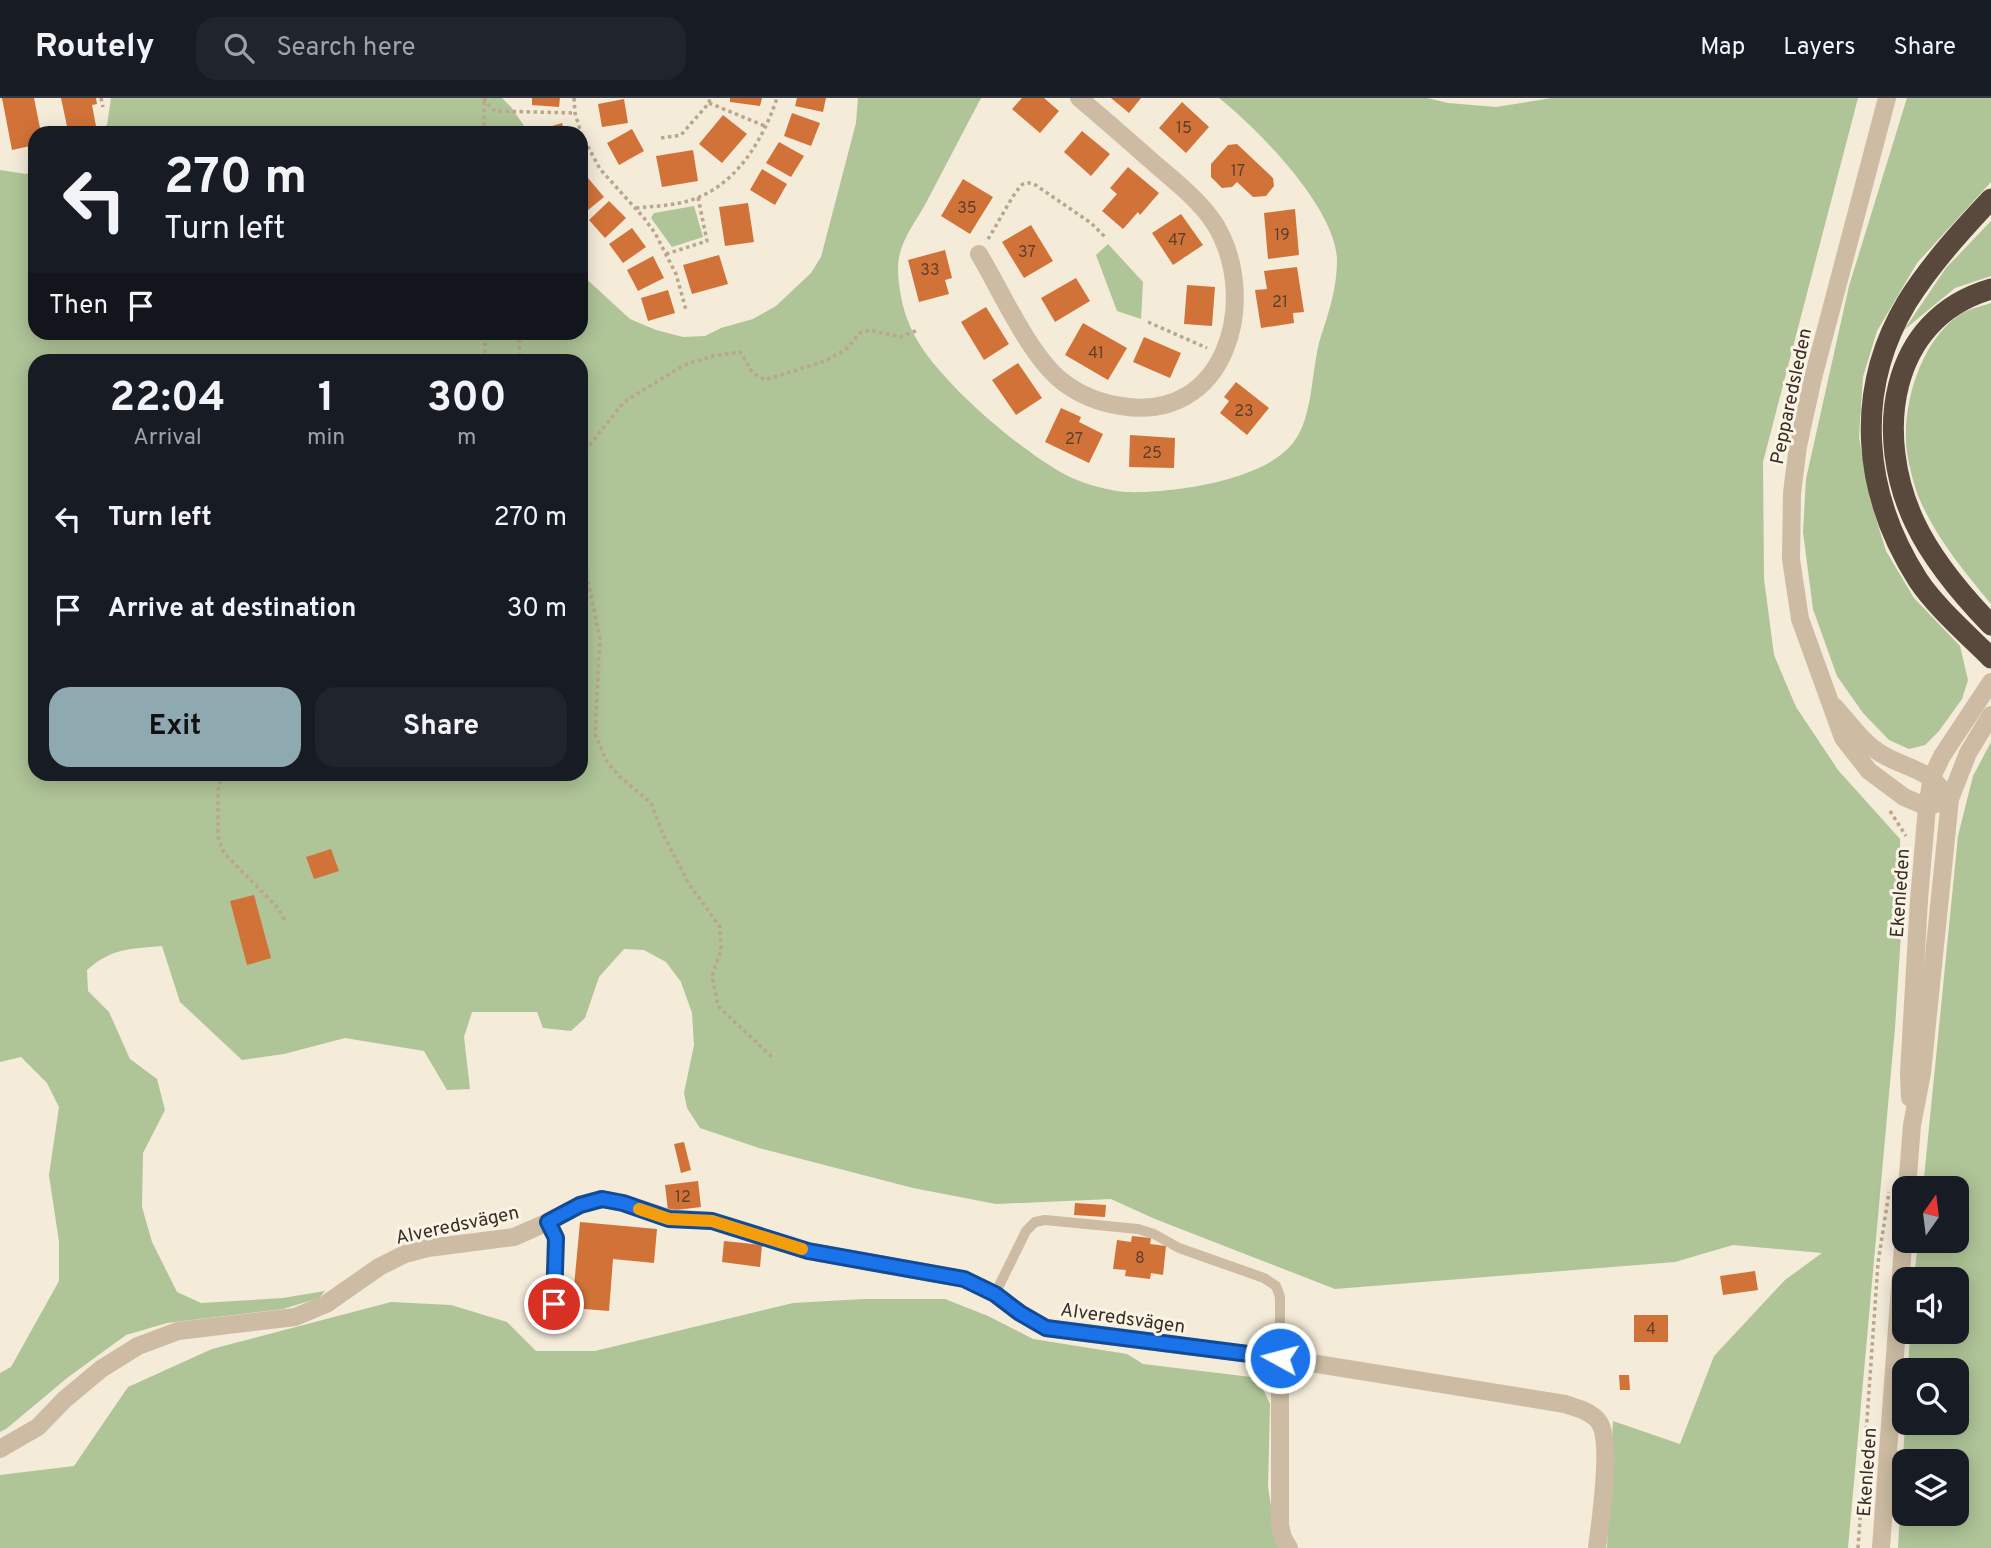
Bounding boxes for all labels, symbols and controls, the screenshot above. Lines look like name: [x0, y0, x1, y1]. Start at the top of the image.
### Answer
search box: [196, 17, 686, 80]
text: Routely: [35, 27, 154, 69]
icon: search: [220, 29, 258, 67]
text: Search here: [276, 32, 415, 65]
text: Map: [1700, 33, 1745, 63]
text: Layers: [1783, 33, 1855, 63]
text: Share: [1893, 33, 1956, 63]
house number: 15: [1176, 119, 1192, 139]
text: 270 m: [164, 149, 307, 211]
icon: left: [49, 154, 140, 245]
house number: 17: [1231, 162, 1245, 182]
house number: 35: [957, 199, 977, 219]
text: Turn left: [164, 210, 285, 250]
house number: 19: [1274, 226, 1290, 246]
house number: 47: [1168, 231, 1186, 251]
house number: 37: [1018, 243, 1036, 263]
house number: 33: [920, 261, 940, 281]
icon: arrive: [122, 287, 160, 325]
text: Then: [49, 290, 108, 323]
house number: 21: [1272, 293, 1288, 313]
street label: Pepparedsleden: [1766, 326, 1818, 467]
house number: 41: [1088, 344, 1104, 364]
text: 22:04: [109, 373, 226, 426]
text: 1: [318, 373, 335, 426]
text: 300: [427, 373, 507, 426]
house number: 23: [1234, 402, 1254, 422]
text: Arrival: [133, 424, 202, 453]
text: min: [307, 424, 345, 453]
text: m: [457, 424, 476, 453]
house number: 27: [1065, 430, 1083, 450]
house number: 25: [1142, 444, 1162, 464]
icon: left: [49, 500, 87, 538]
text: Turn left: [108, 502, 212, 535]
text: 270 m: [494, 502, 567, 535]
icon: arrive: [49, 591, 87, 629]
text: Arrive at destination: [108, 593, 356, 626]
text: 30 m: [507, 593, 567, 626]
button: Exit: [49, 687, 301, 767]
button: Share: [315, 687, 567, 767]
street label: Ekenleden: [1886, 848, 1916, 939]
north arrow: [1892, 1176, 1969, 1253]
map controls: [1892, 1176, 1969, 1526]
house number: 12: [675, 1188, 691, 1208]
street label: Alveredsvägen: [393, 1201, 521, 1251]
house number: 8: [1135, 1249, 1145, 1269]
button: sound: [1892, 1267, 1969, 1344]
pin: [524, 1274, 584, 1334]
icon: arrive: [535, 1285, 573, 1323]
street label: Alveredsvägen: [1059, 1298, 1187, 1340]
house number: 4: [1646, 1320, 1656, 1340]
position arrow: [1243, 1321, 1317, 1395]
button: search: [1892, 1358, 1969, 1435]
street label: Ekenleden: [1853, 1427, 1883, 1518]
button: layers: [1892, 1449, 1969, 1526]

